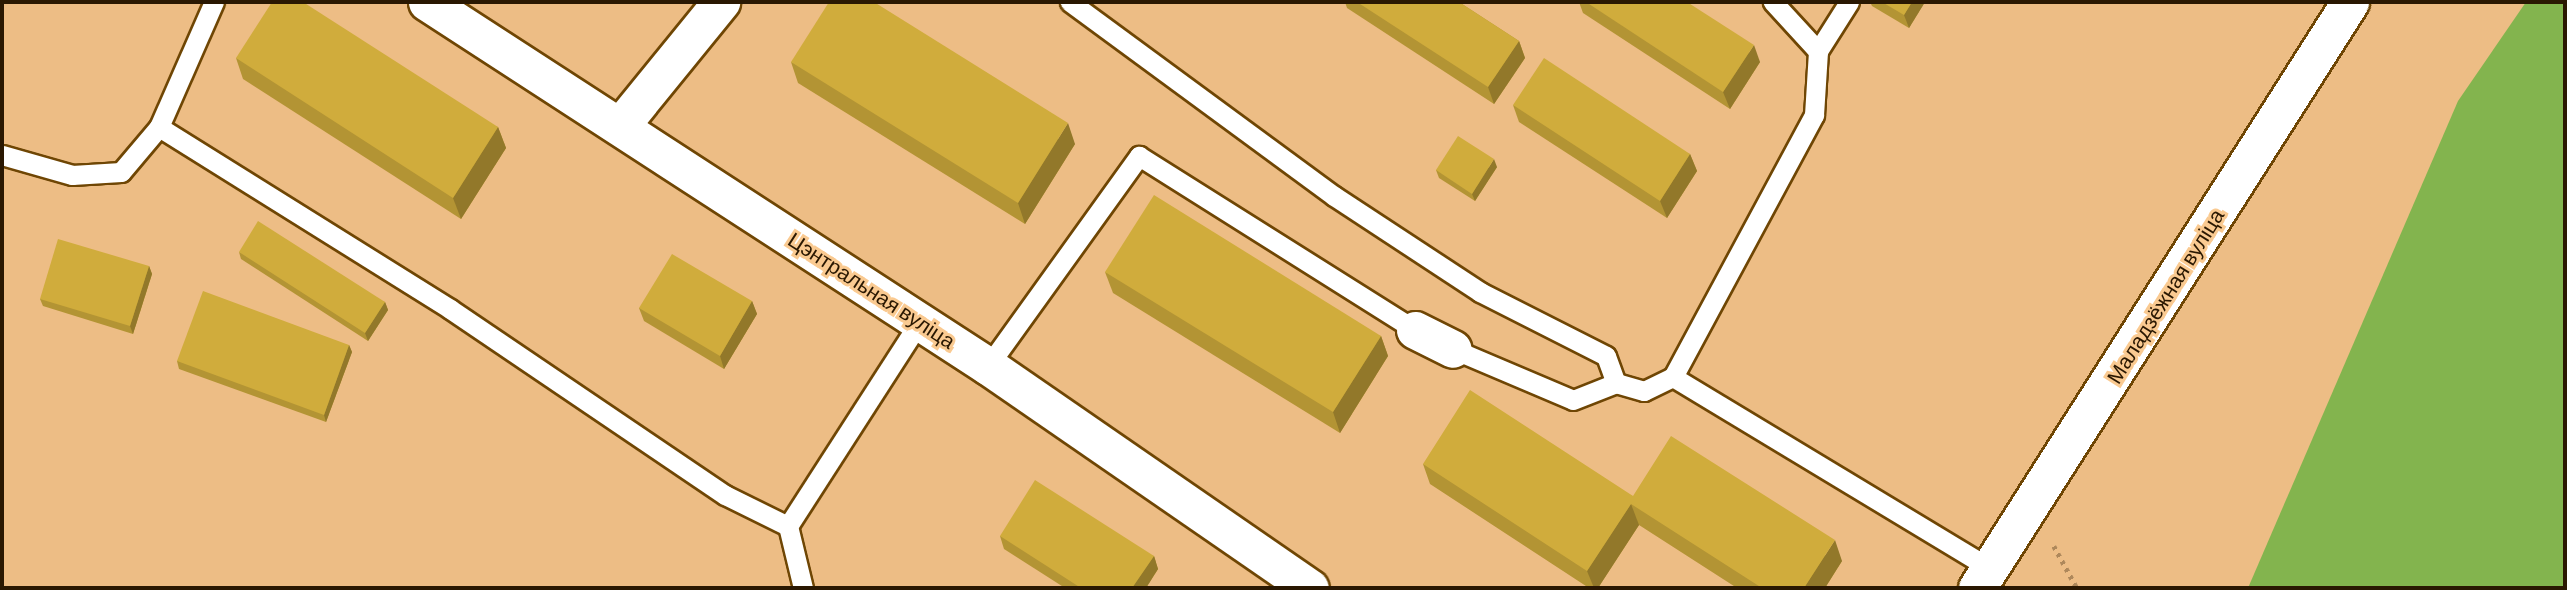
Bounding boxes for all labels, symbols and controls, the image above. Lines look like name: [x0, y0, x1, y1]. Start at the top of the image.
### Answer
street label: Маладзёжная вуліца: [2101, 204, 2229, 388]
street label: Цэнтральная вуліца: [784, 227, 960, 353]

